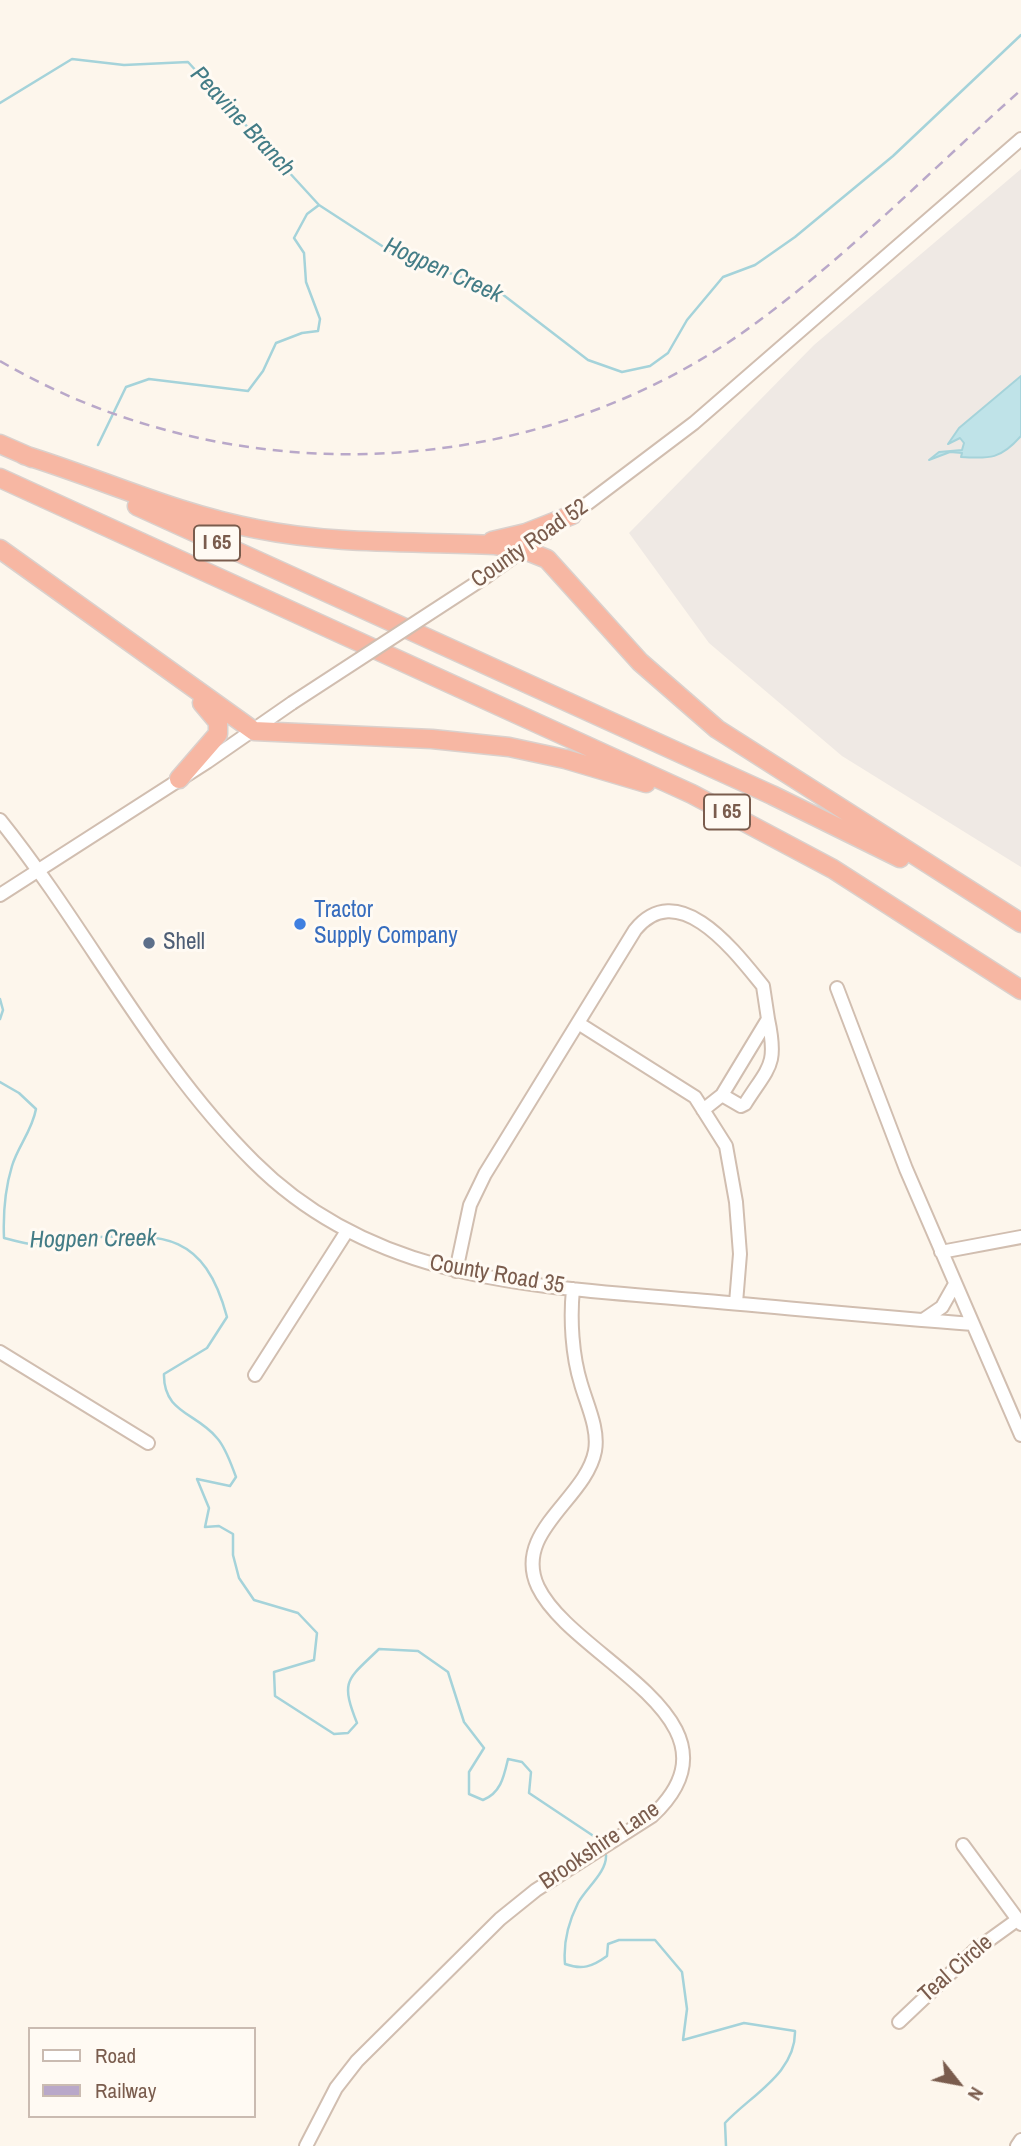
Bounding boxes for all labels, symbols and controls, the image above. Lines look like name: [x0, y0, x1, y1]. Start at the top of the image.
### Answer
water label: Peavine Branch: [184, 61, 300, 183]
water label: Hogpen Creek: [379, 232, 507, 310]
street label: County Road 52: [466, 494, 594, 594]
road number: I 65: [194, 526, 240, 560]
road number: I 65: [704, 794, 750, 830]
place label: Tractor Supply Company: [314, 897, 458, 951]
marker: Tractor Supply Company: [292, 916, 308, 932]
place label: Shell: [163, 929, 205, 957]
marker: Shell: [141, 935, 157, 951]
water label: Hogpen Creek: [29, 1224, 157, 1256]
street label: County Road 35: [427, 1250, 567, 1300]
street label: Brookshire Lane: [535, 1796, 665, 1896]
street label: Teal Circle: [913, 1929, 999, 2009]
legend: [28, 2027, 256, 2118]
text: Road: [95, 2041, 136, 2070]
north arrow: [923, 2048, 993, 2118]
text: Railway: [95, 2076, 156, 2105]
text: N: [962, 2082, 990, 2105]

